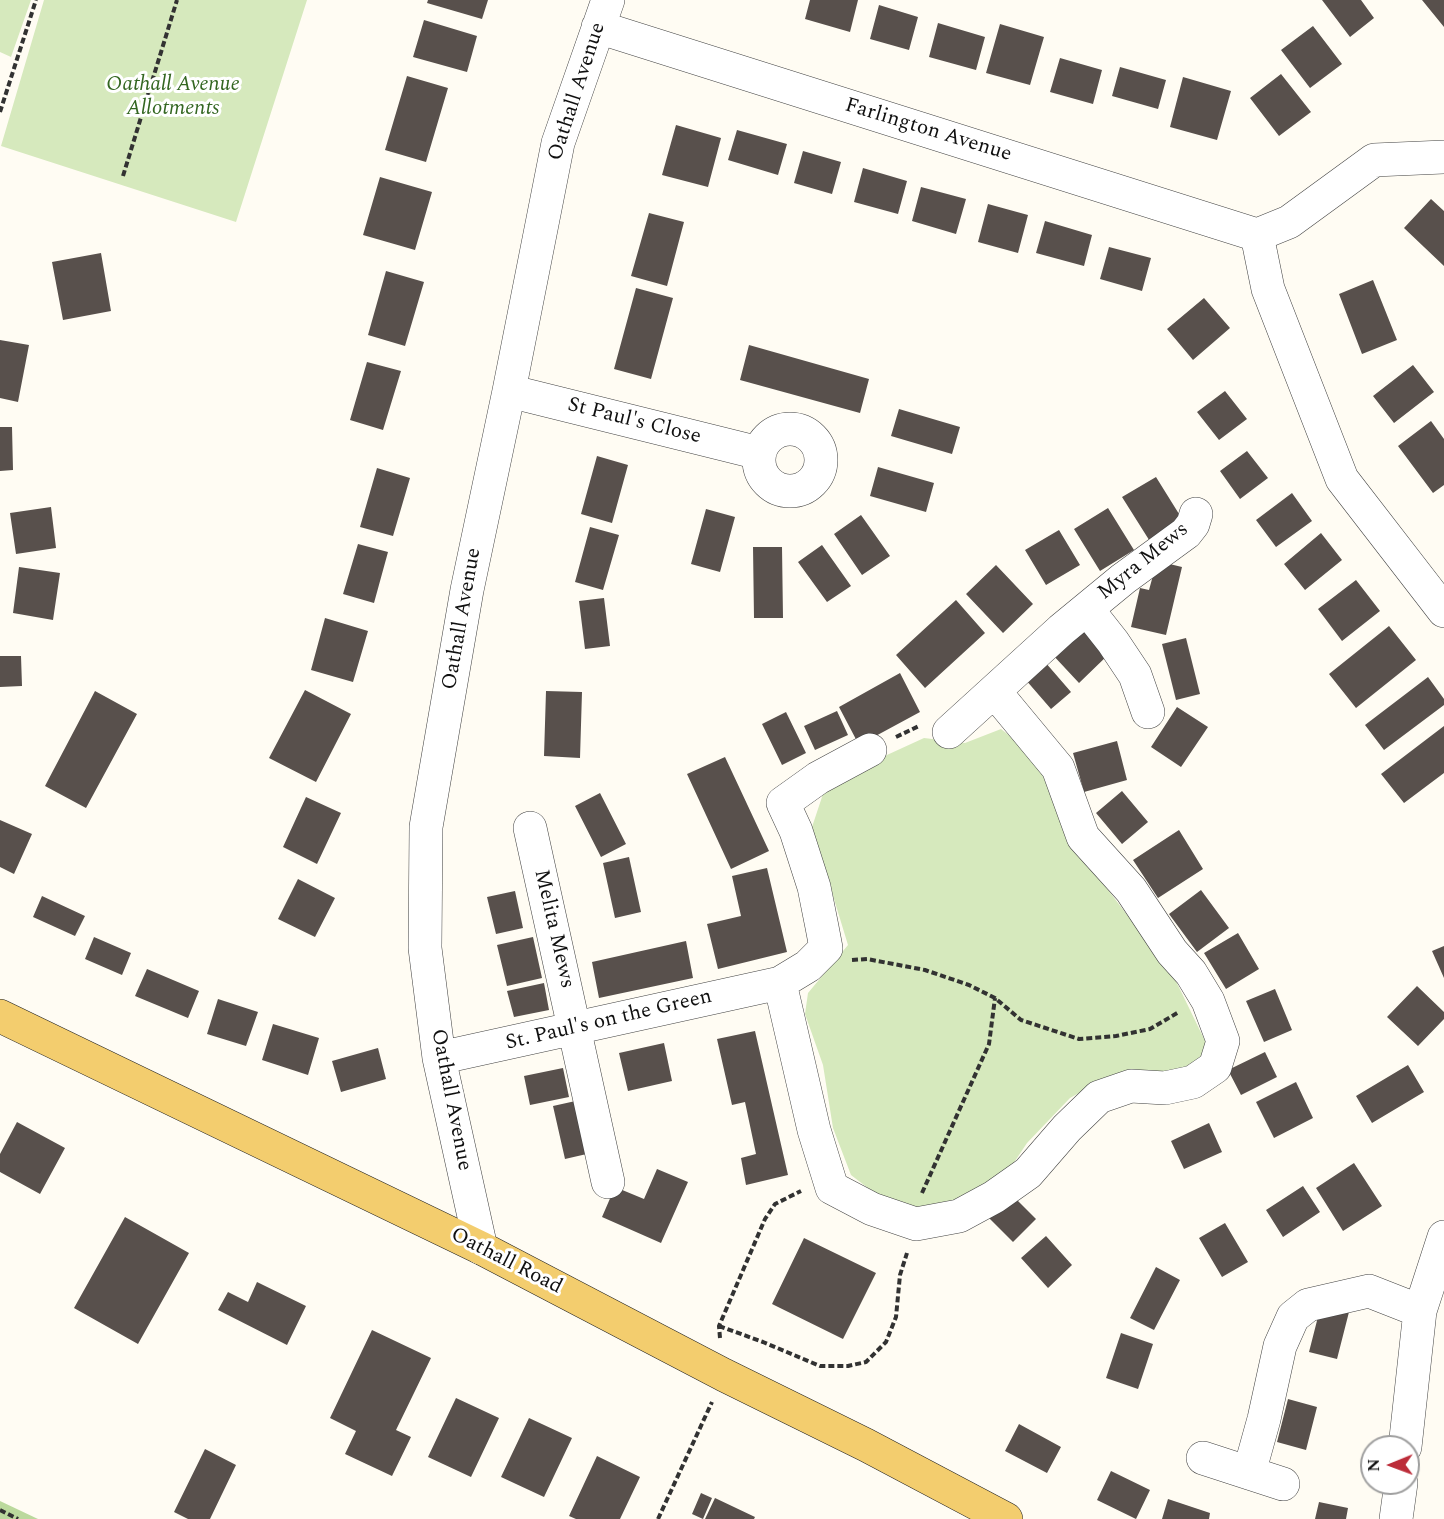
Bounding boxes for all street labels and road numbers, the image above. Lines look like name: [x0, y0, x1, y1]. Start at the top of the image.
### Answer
street label: Oathall Avenue: [544, 20, 612, 164]
street label: Farlington Avenue: [842, 94, 1014, 168]
street label: St Paul's Close: [565, 393, 703, 451]
street label: Myra Mews: [1094, 518, 1194, 606]
street label: Oathall Avenue: [438, 546, 488, 692]
street label: Melita Mews: [527, 867, 579, 991]
street label: St. Paul's on the Green: [503, 985, 715, 1057]
street label: Oathall Avenue: [424, 1027, 476, 1173]
street label: Oathall Road: [446, 1223, 566, 1301]

